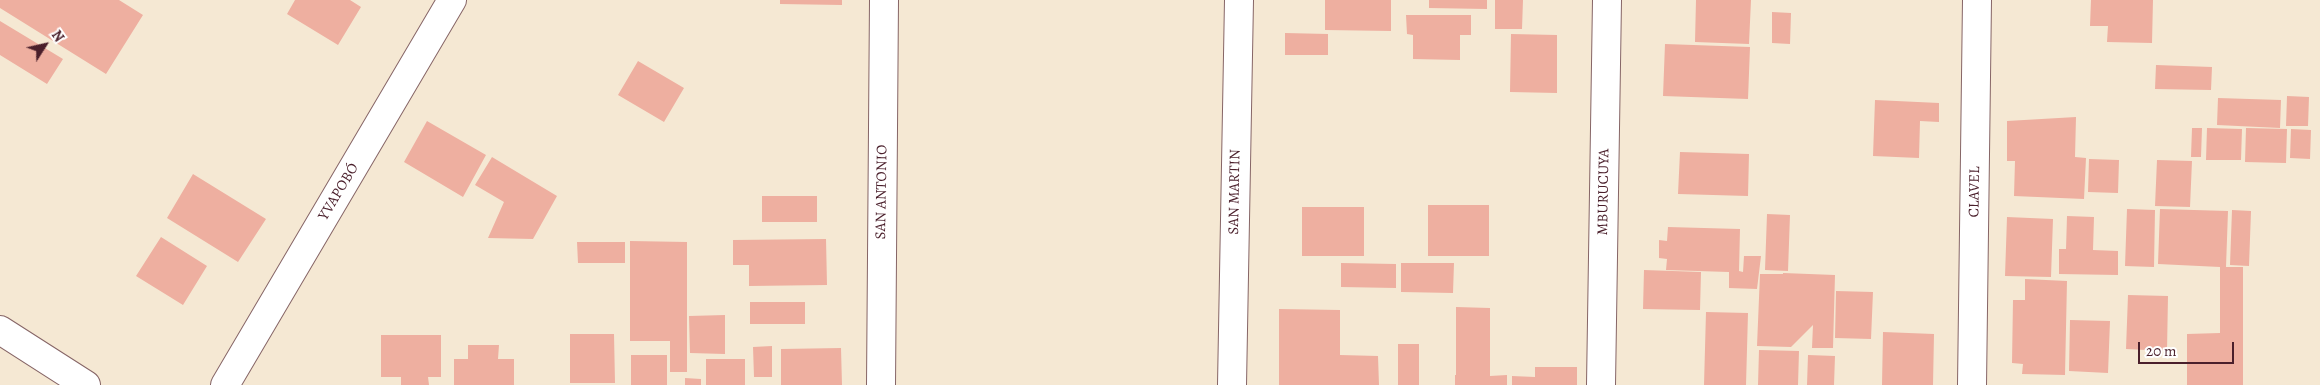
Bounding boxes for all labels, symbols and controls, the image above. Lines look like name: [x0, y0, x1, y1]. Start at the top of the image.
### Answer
north arrow: [20, 20, 70, 70]
text: N: [47, 26, 68, 46]
street label: SAN ANTONIO: [872, 145, 892, 239]
street label: MBURUCUYA: [1594, 148, 1614, 236]
street label: SAN MARTIN: [1225, 149, 1245, 235]
street label: YVAPOBÓ: [315, 160, 363, 224]
street label: CLAVEL: [1966, 166, 1984, 218]
scale bar: [2140, 332, 2236, 364]
text: 20 m: [2146, 341, 2177, 361]

